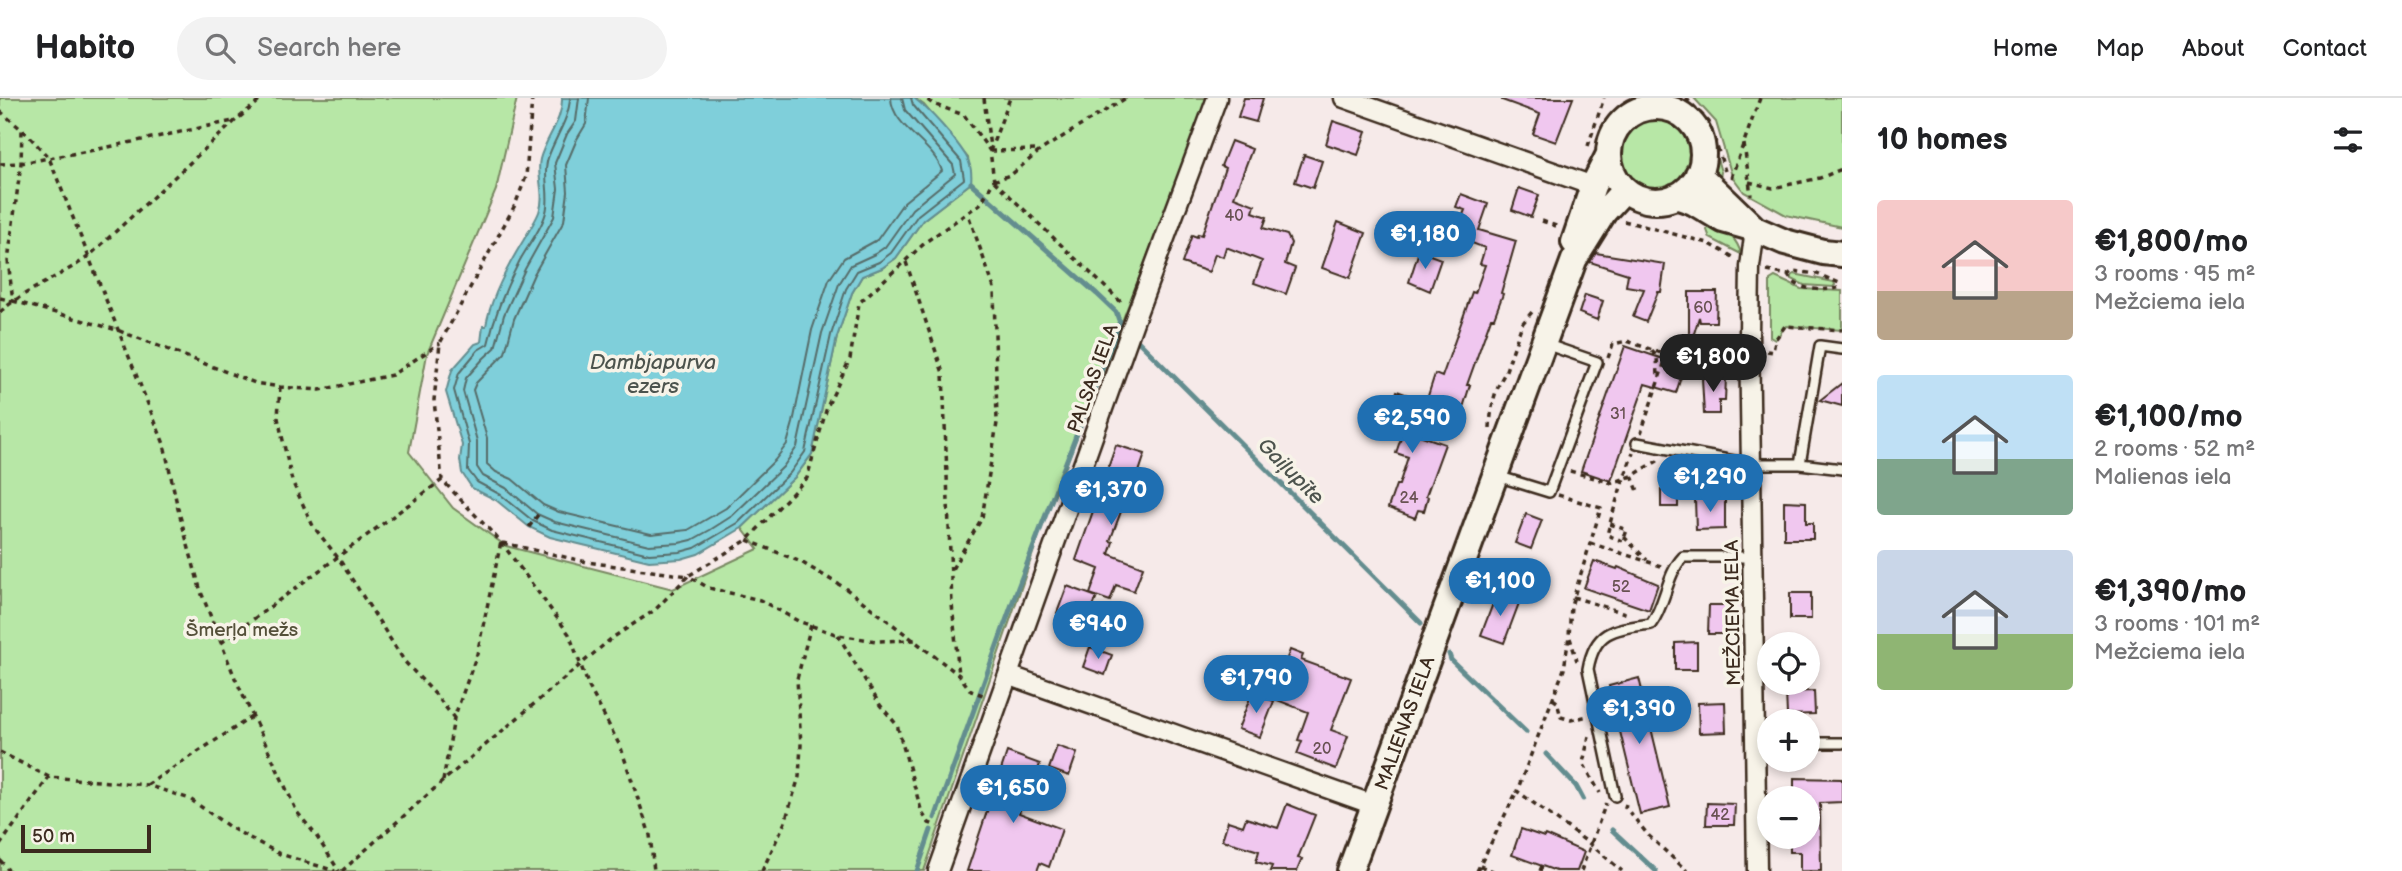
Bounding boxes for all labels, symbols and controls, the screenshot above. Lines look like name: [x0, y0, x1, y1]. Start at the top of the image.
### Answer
search box: [177, 17, 667, 80]
text: Habito: [35, 28, 135, 68]
icon: search: [201, 29, 239, 67]
text: Search here: [257, 33, 401, 64]
text: Home: [1993, 34, 2058, 63]
text: Map: [2096, 34, 2144, 63]
text: About: [2182, 34, 2244, 63]
text: Contact: [2282, 34, 2367, 63]
icon: filters: [2329, 121, 2367, 159]
text: 10 homes: [1877, 122, 2008, 158]
house number: 40: [1224, 207, 1244, 226]
pin: €1,180: [1368, 212, 1482, 271]
text: €1,180: [1390, 220, 1460, 248]
text: €1,800/mo: [2094, 224, 2248, 260]
icon: home: [1933, 228, 2017, 312]
text: 3 rooms · 95 m²: [2094, 260, 2255, 288]
text: Mežciema iela: [2094, 288, 2245, 316]
house number: 60: [1693, 299, 1713, 318]
street label: PALSAS IELA: [1063, 321, 1124, 436]
pin: €1,800: [1656, 334, 1770, 394]
text: €1,800: [1676, 343, 1750, 371]
water label: Dambjapurva ezers: [590, 350, 716, 399]
pin: €2,590: [1355, 396, 1469, 455]
text: €1,100/mo: [2094, 399, 2243, 435]
icon: home: [1933, 403, 2017, 487]
text: €2,590: [1373, 404, 1451, 432]
house number: 31: [1610, 405, 1626, 424]
water label: Gaiļupīte: [1252, 433, 1329, 510]
text: 2 rooms · 52 m²: [2094, 435, 2255, 463]
pin: €1,290: [1653, 454, 1767, 514]
text: €1,290: [1673, 463, 1747, 491]
text: Malienas iela: [2094, 463, 2232, 491]
pin: €1,370: [1054, 468, 1168, 527]
text: €1,370: [1075, 476, 1147, 504]
house number: 24: [1400, 489, 1419, 508]
street label: MEŽCIEMA IELA: [1720, 540, 1746, 686]
pin: €1,100: [1443, 559, 1557, 618]
text: €1,100: [1465, 567, 1535, 595]
text: €1,390/mo: [2094, 574, 2246, 610]
house number: 52: [1612, 578, 1631, 597]
icon: home: [1933, 578, 2017, 662]
pin: €940: [1057, 602, 1139, 661]
text: €940: [1069, 610, 1127, 638]
text: 3 rooms · 101 m²: [2094, 610, 2260, 638]
park label: Šmerļa mežs: [186, 619, 298, 642]
map controls: [1757, 632, 1820, 849]
button: locate: [1757, 632, 1820, 695]
text: Mežciema iela: [2094, 638, 2245, 666]
street label: MALIENAS IELA: [1371, 653, 1440, 794]
pin: €1,790: [1199, 656, 1313, 715]
text: €1,790: [1220, 664, 1292, 692]
pin: €1,390: [1582, 686, 1696, 746]
text: €1,390: [1602, 695, 1676, 723]
button: +: [1757, 709, 1820, 772]
house number: 20: [1313, 740, 1331, 759]
pin: €1,650: [956, 766, 1070, 825]
text: €1,650: [976, 774, 1050, 802]
button: −: [1757, 786, 1820, 849]
house number: 42: [1710, 806, 1730, 825]
scale bar: [21, 822, 150, 854]
text: 50 m: [32, 825, 75, 848]

